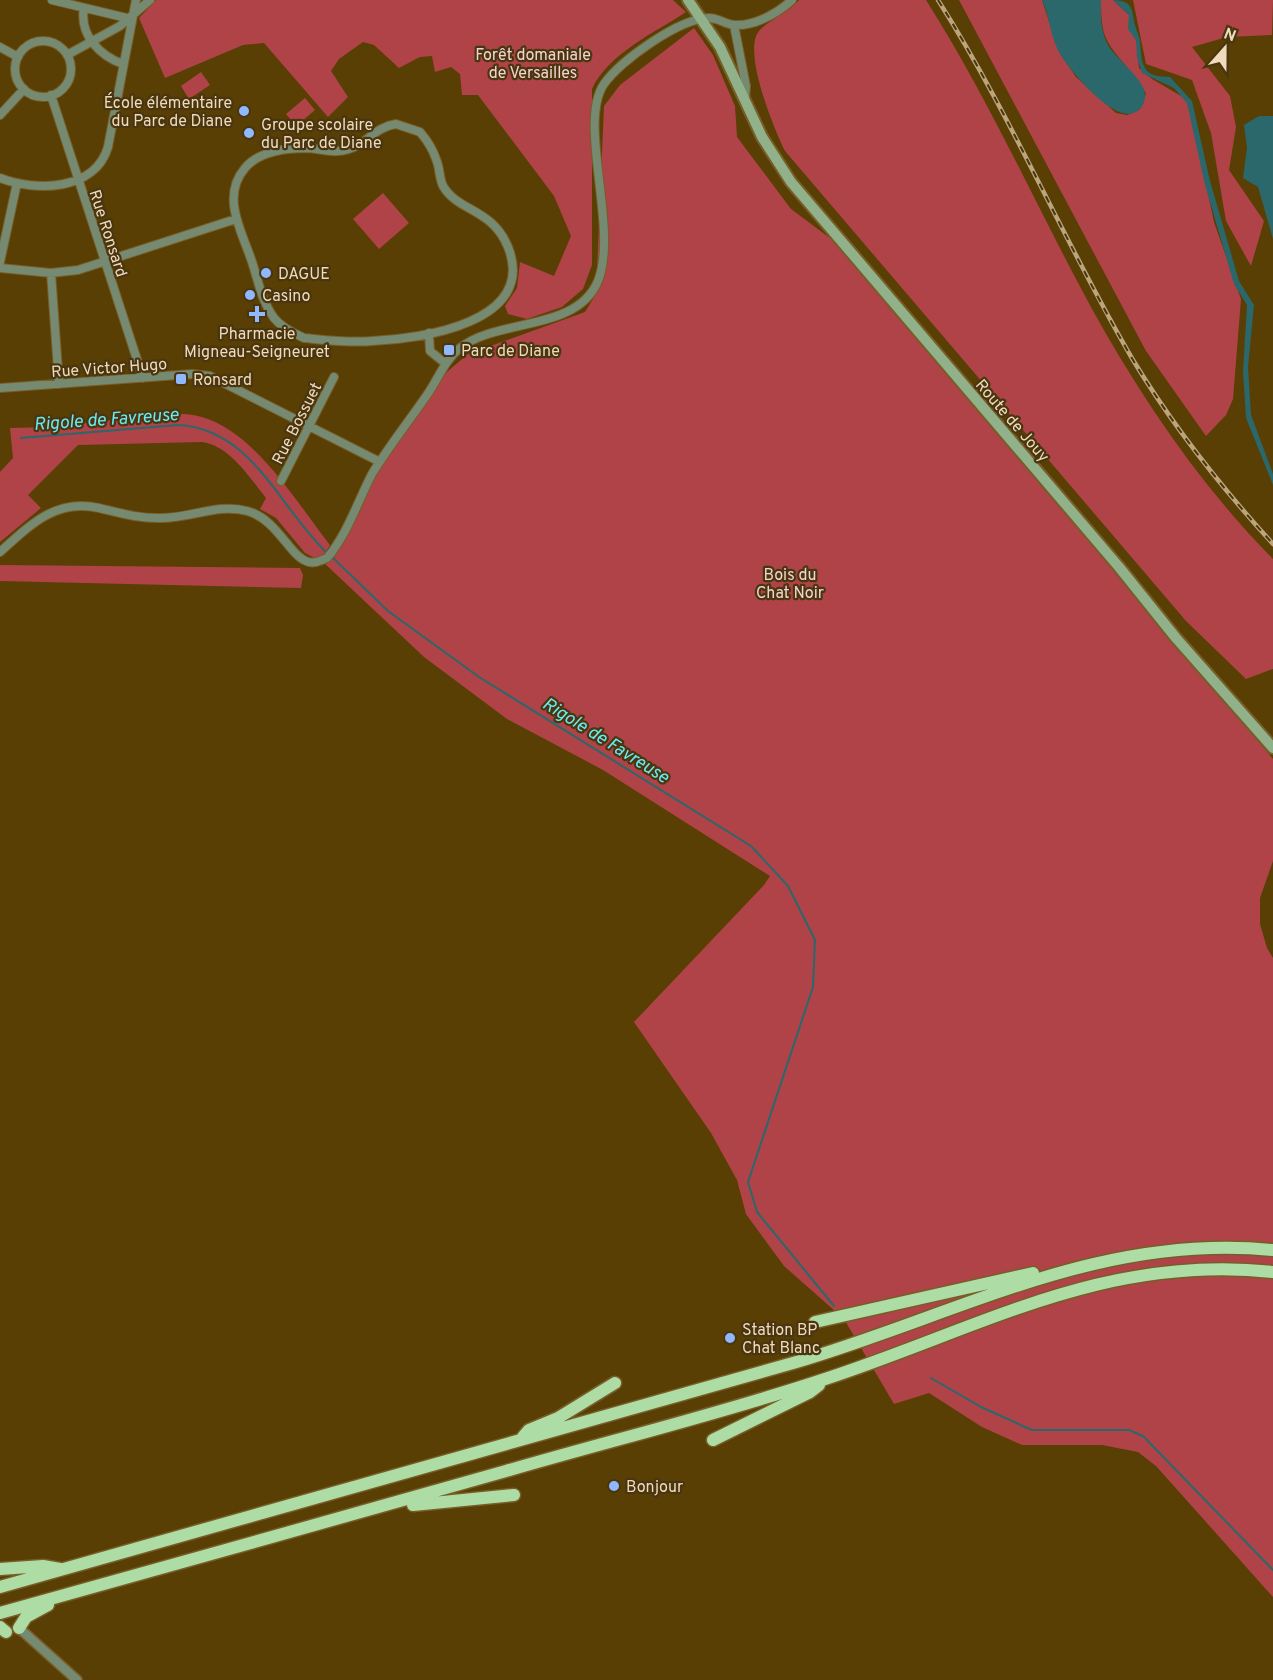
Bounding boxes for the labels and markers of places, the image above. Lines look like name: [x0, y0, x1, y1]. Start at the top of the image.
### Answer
place label: École élémentaire du Parc de Diane: [104, 92, 232, 132]
marker: École élémentaire du Parc de Diane: [237, 104, 251, 118]
place label: Groupe scolaire du Parc de Diane: [261, 116, 382, 154]
marker: Groupe scolaire du Parc de Diane: [242, 126, 256, 140]
place label: DAGUE: [278, 265, 330, 285]
marker: DAGUE: [259, 266, 273, 280]
place label: Casino: [262, 287, 311, 307]
marker: Casino: [243, 288, 257, 302]
marker: Pharmacie Migneau-Seigneuret: [250, 307, 264, 321]
place label: Pharmacie Migneau-Seigneuret: [184, 325, 330, 363]
place label: Parc de Diane: [461, 342, 560, 362]
marker: Parc de Diane: [442, 343, 456, 357]
place label: Ronsard: [193, 371, 252, 391]
marker: Ronsard: [174, 372, 188, 386]
place label: Station BP Chat Blanc: [742, 1321, 820, 1359]
marker: Station BP Chat Blanc: [723, 1331, 737, 1345]
place label: Bonjour: [626, 1478, 683, 1498]
marker: Bonjour: [607, 1479, 621, 1493]

